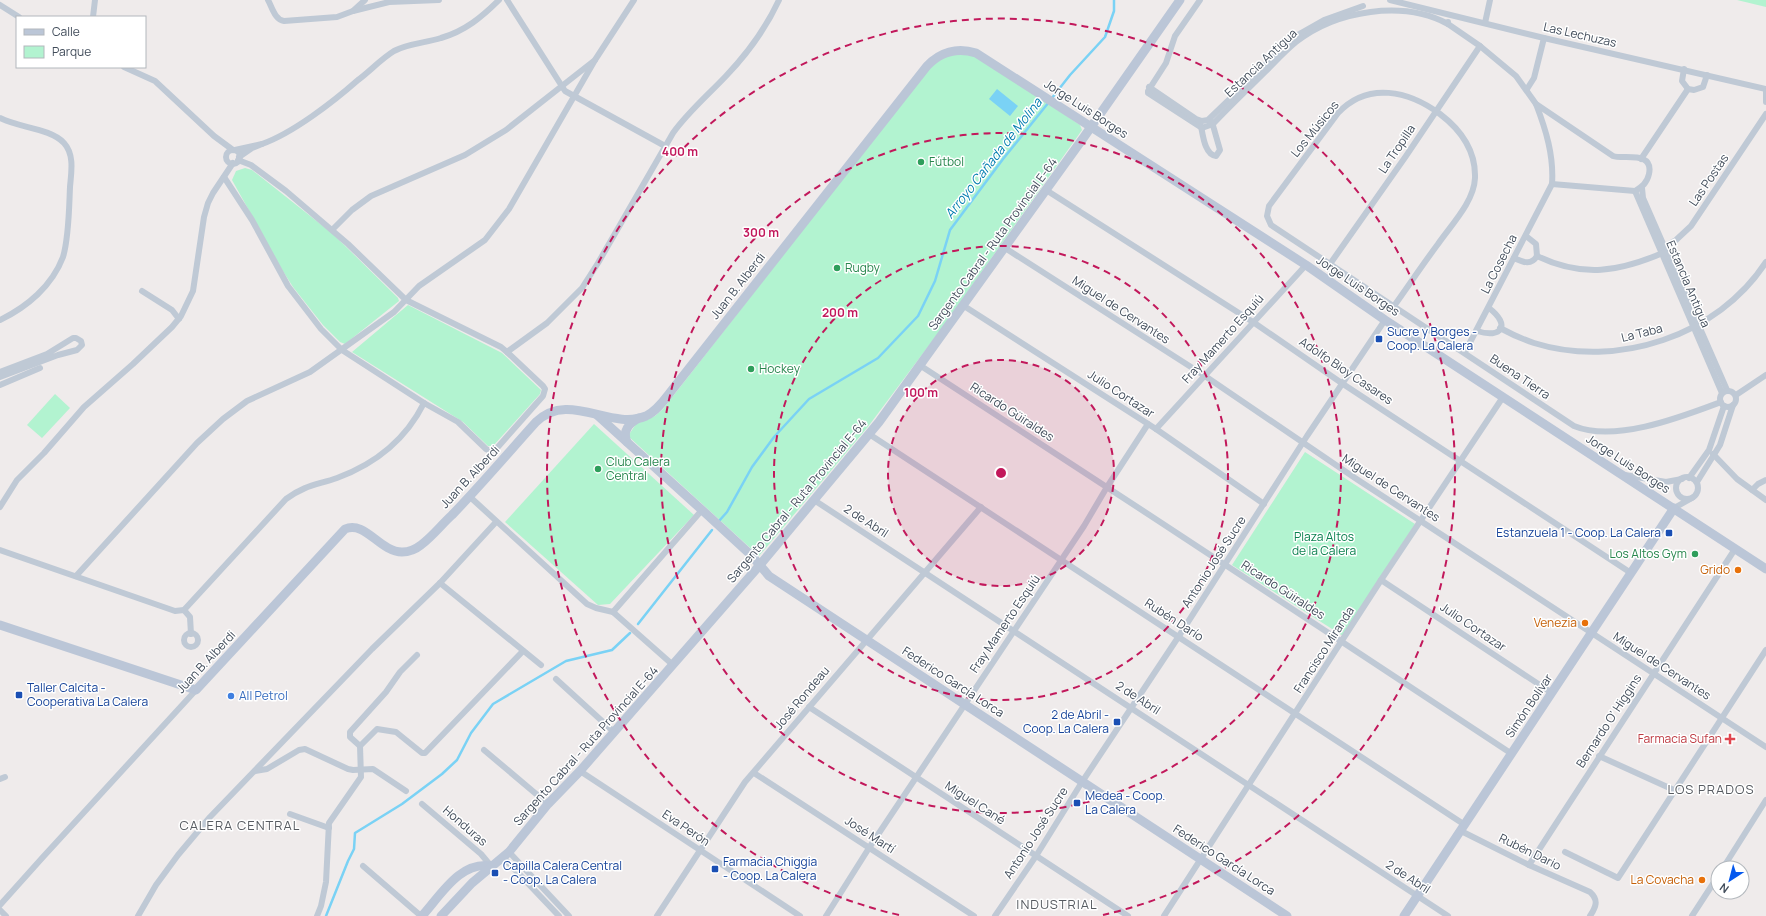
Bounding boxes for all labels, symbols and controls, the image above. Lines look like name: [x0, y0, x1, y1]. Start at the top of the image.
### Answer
legend: [16, 16, 146, 68]
street label: Las Lechuzas: [1542, 18, 1618, 51]
text: Calle: [52, 23, 80, 40]
street label: Estancia Antigua: [1221, 25, 1301, 101]
text: Parque: [52, 43, 91, 60]
street label: Jorge Luis Borges: [1041, 75, 1132, 142]
water label: Arroyo Cañada de Molina: [940, 93, 1046, 222]
street label: Los Músicos: [1287, 97, 1343, 160]
street label: La Tropilla: [1374, 121, 1419, 176]
text: 400 m: [662, 143, 698, 160]
street label: Las Postas: [1685, 150, 1732, 209]
place label: Fútbol: [929, 153, 964, 170]
street label: Sargento Cabral - Ruta Provincial E-64: [924, 154, 1061, 333]
marker: Fútbol: [916, 157, 926, 167]
text: 300 m: [743, 224, 779, 241]
street label: La Cosecha: [1476, 231, 1521, 296]
street label: Estancia Antigua: [1662, 238, 1715, 330]
street label: Juan B. Alberdi: [706, 249, 769, 322]
street label: Jorge Luis Borges: [1313, 251, 1403, 320]
place label: Rugby: [845, 259, 881, 276]
marker: Rugby: [832, 263, 842, 273]
street label: Miguel de Cervantes: [1069, 272, 1173, 348]
street label: Fray Mamerto Esquiú: [1178, 290, 1267, 387]
text: 200 m: [822, 304, 858, 321]
street label: La Taba: [1619, 319, 1664, 346]
place label: Sucre y Borges - Coop. La Calera: [1387, 323, 1477, 354]
street label: Adolfo Bioy Casares: [1296, 333, 1396, 408]
marker: Sucre y Borges - Coop. La Calera: [1374, 334, 1384, 344]
street label: Buena Tierra: [1487, 350, 1554, 403]
place label: Hockey: [759, 360, 801, 377]
marker: Hockey: [746, 364, 756, 374]
street label: Julio Cortazar: [1085, 366, 1158, 422]
street label: Ricardo Güiraldes: [967, 378, 1058, 445]
text: 100 m: [904, 384, 938, 401]
street label: Sargento Cabral - Ruta Provincial E-64: [723, 415, 870, 586]
street label: Jorge Luis Borges: [1583, 430, 1674, 497]
street label: Juan B. Alberdi: [436, 442, 503, 512]
street label: Miguel de Cervantes: [1339, 450, 1443, 526]
place label: Club Calera Central: [606, 453, 670, 484]
marker: Club Calera Central: [593, 464, 603, 474]
centre of rings: [994, 466, 1008, 480]
street label: 2 de Abril: [841, 500, 892, 541]
street label: Antonio José Sucre: [1177, 512, 1250, 611]
place label: Estanzuela 1 - Coop. La Calera: [1496, 524, 1661, 541]
park label: Plaza Altos de la Calera: [1292, 528, 1356, 559]
marker: Estanzuela 1 - Coop. La Calera: [1664, 528, 1674, 538]
place label: Los Altos Gym: [1609, 545, 1687, 562]
marker: Los Altos Gym: [1690, 549, 1700, 559]
street label: Ricardo Güiraldes: [1238, 556, 1329, 623]
place label: Grido: [1700, 561, 1730, 578]
marker: Grido: [1733, 565, 1743, 575]
street label: Fray Mamerto Esquiú: [965, 571, 1044, 676]
street label: Rubén Darío: [1141, 594, 1207, 645]
street label: Julio Cortazar: [1437, 598, 1510, 655]
street label: Francisco Miranda: [1289, 603, 1358, 696]
place label: Venezia: [1534, 614, 1577, 631]
marker: Venezia: [1580, 618, 1590, 628]
street label: Juan B. Alberdi: [172, 627, 239, 697]
street label: Miguel de Cervantes: [1610, 628, 1714, 704]
street label: Federico García Lorca: [899, 642, 1008, 721]
street label: Sargento Cabral - Ruta Provincial E-64: [509, 662, 662, 829]
street label: José Rondeau: [770, 662, 833, 733]
street label: Simón Bolívar: [1501, 670, 1557, 741]
street label: Bernardo O' Higgins: [1572, 671, 1645, 771]
street label: 2 de Abril: [1113, 677, 1164, 718]
place label: Taller Calcita - Cooperativa La Calera: [27, 679, 148, 710]
place label: All Petrol: [239, 687, 288, 704]
marker: Taller Calcita - Cooperativa La Calera: [14, 690, 24, 700]
marker: All Petrol: [226, 691, 236, 701]
place label: 2 de Abril - Coop. La Calera: [1023, 706, 1109, 737]
marker: 2 de Abril - Coop. La Calera: [1112, 717, 1122, 727]
place label: Farmacia Sufan: [1638, 730, 1722, 747]
marker: Farmacia Sufan: [1725, 734, 1735, 744]
street label: Miguel Cané: [942, 777, 1009, 828]
district label: LOS PRADOS: [1668, 780, 1754, 798]
street label: Antonio José Sucre: [999, 783, 1072, 882]
place label: Medea - Coop. La Calera: [1085, 787, 1165, 818]
marker: Medea - Coop. La Calera: [1072, 798, 1082, 808]
street label: Honduras: [439, 802, 491, 850]
street label: Eva Perón: [659, 805, 714, 850]
street label: José Martí: [842, 812, 899, 857]
district label: CALERA CENTRAL: [180, 816, 300, 834]
street label: Federico García Lorca: [1170, 820, 1279, 899]
street label: Rubén Dario: [1496, 829, 1564, 874]
place label: Farmacia Chiggia - Coop. La Calera: [723, 853, 817, 884]
street label: 2 de Abril: [1383, 856, 1434, 897]
place label: Capilla Calera Central - Coop. La Calera: [503, 857, 622, 888]
north arrow: [1710, 860, 1750, 900]
marker: Farmacia Chiggia - Coop. La Calera: [710, 864, 720, 874]
marker: Capilla Calera Central - Coop. La Calera: [490, 868, 500, 878]
place label: La Covacha: [1631, 871, 1694, 888]
marker: La Covacha: [1697, 875, 1707, 885]
text: N: [1716, 880, 1731, 897]
district label: INDUSTRIAL: [1016, 895, 1098, 913]

